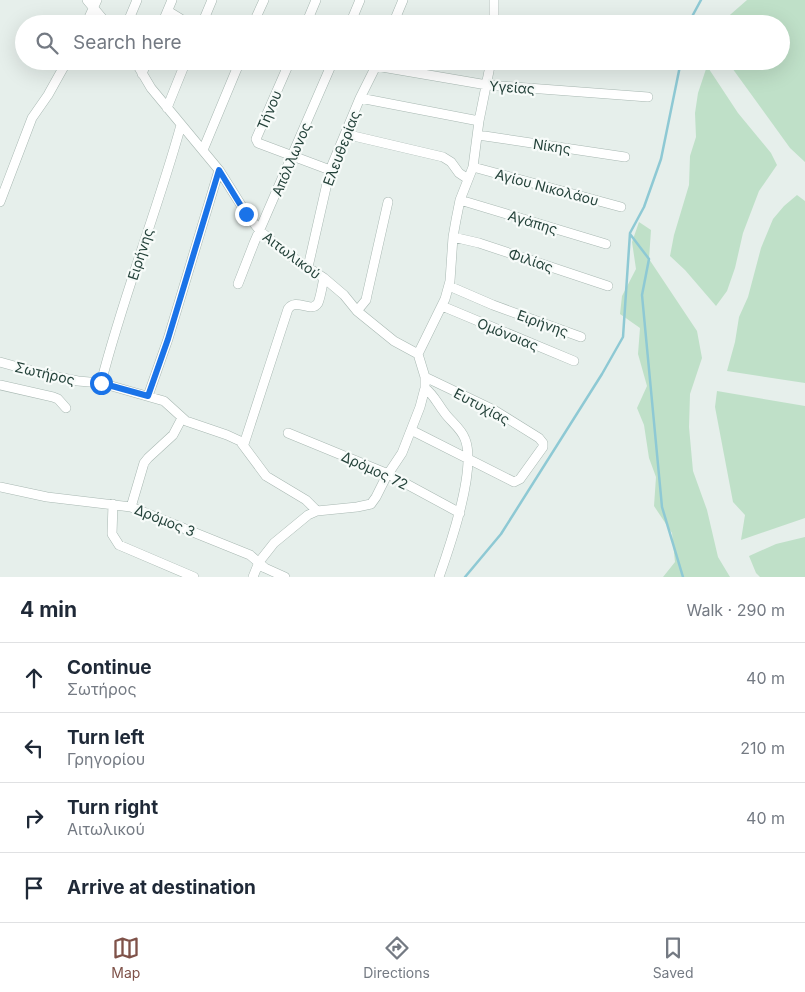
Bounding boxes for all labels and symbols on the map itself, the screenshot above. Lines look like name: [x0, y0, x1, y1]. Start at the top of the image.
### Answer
street label: Υγείας: [488, 77, 536, 97]
street label: Τήνου: [253, 88, 285, 132]
street label: Ελευθερίας: [319, 108, 363, 188]
street label: Απόλλωνος: [268, 120, 314, 198]
street label: Νίκης: [532, 135, 572, 157]
street label: Αγίου Νικολάου: [493, 165, 601, 209]
route end: [235, 203, 258, 226]
street label: Αγάπης: [506, 206, 560, 238]
street label: Ειρήνης: [124, 226, 156, 282]
street label: Αιτωλικού: [260, 228, 324, 282]
street label: Φιλίας: [506, 244, 556, 276]
street label: Ειρήνης: [515, 306, 571, 340]
street label: Ομόνοιας: [475, 314, 541, 354]
street label: Σωτήρος: [13, 358, 77, 388]
route start: [90, 372, 113, 395]
street label: Ευτυχίας: [451, 384, 513, 428]
street label: Δρόμος 72: [339, 447, 411, 493]
street label: Δρόμος 3: [132, 500, 198, 540]

